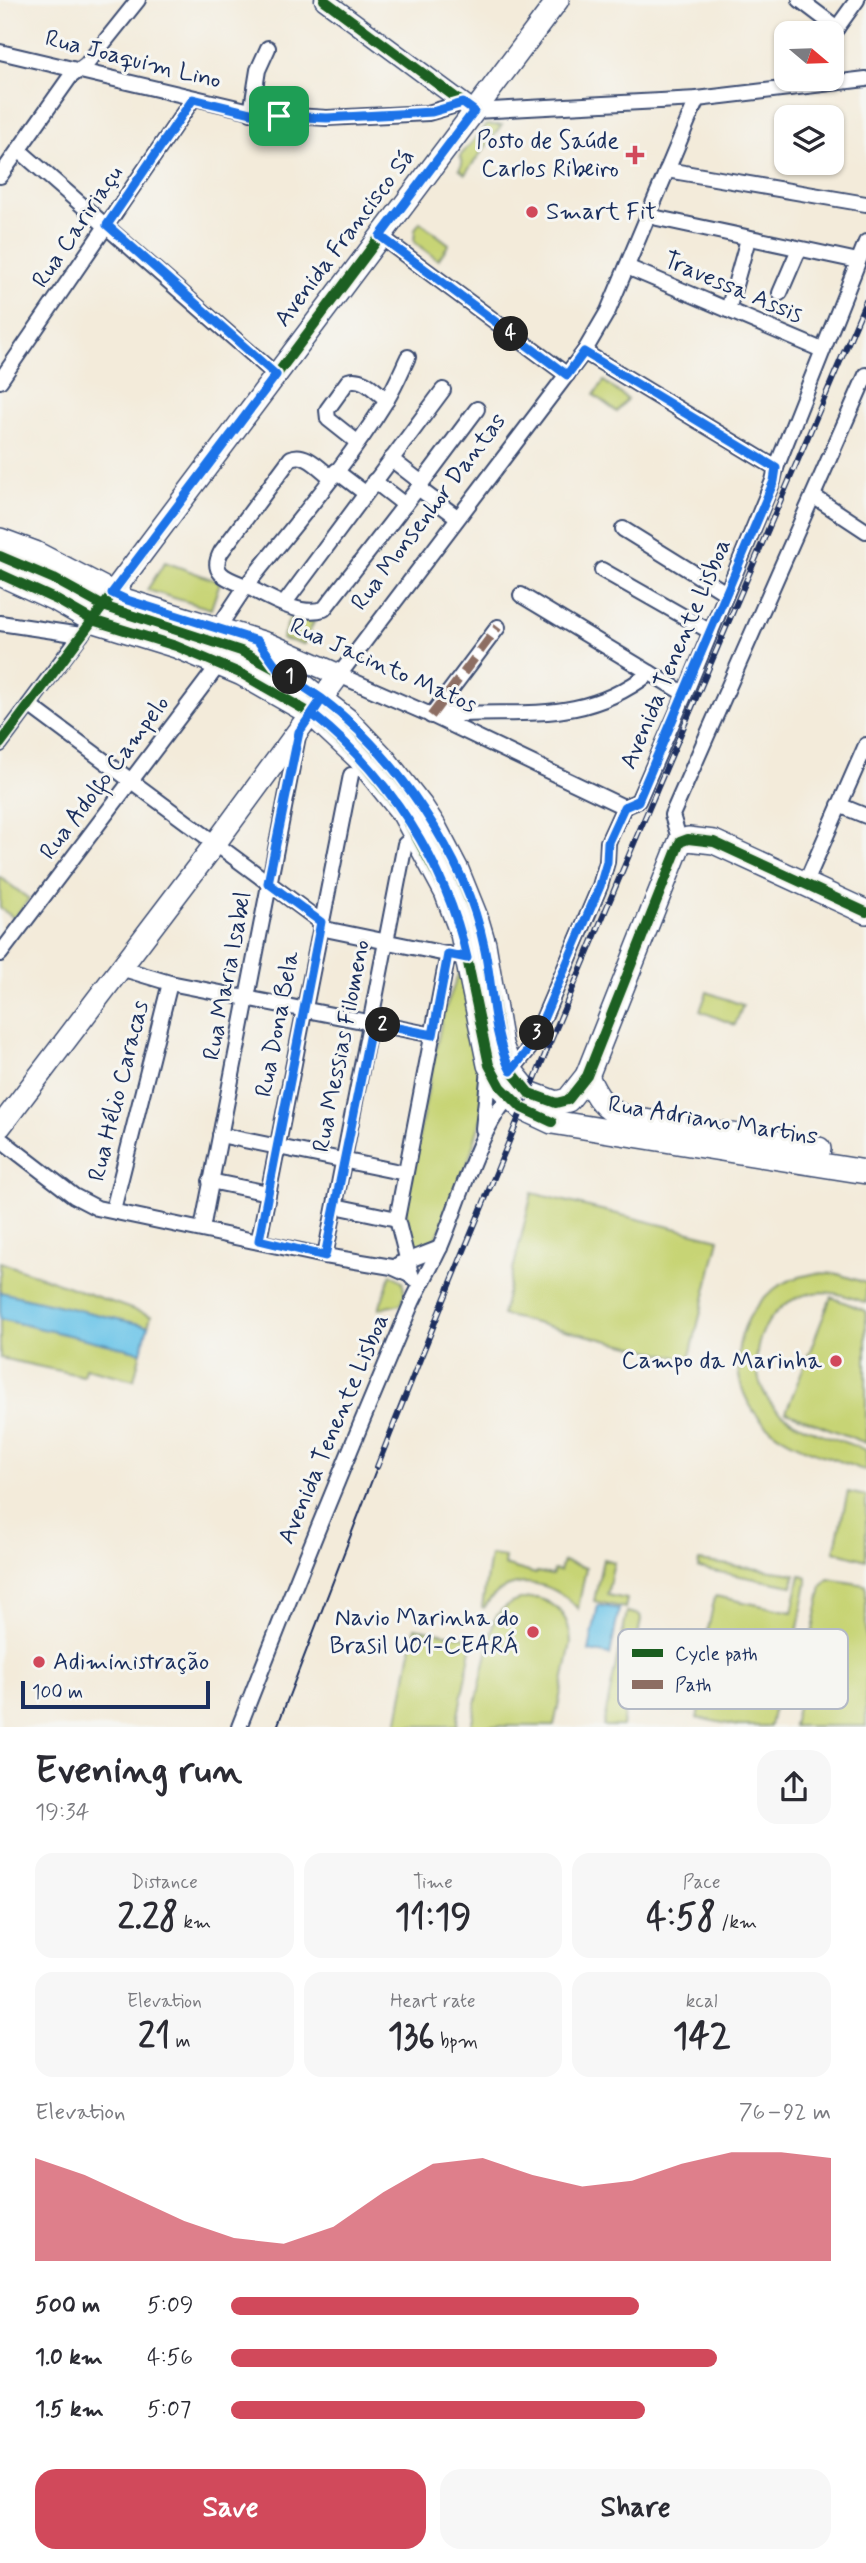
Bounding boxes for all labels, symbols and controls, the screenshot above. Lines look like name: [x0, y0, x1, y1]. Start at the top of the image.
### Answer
north arrow: [774, 21, 844, 91]
map controls: [774, 21, 844, 175]
street label: Rua Joaquim Lino: [42, 23, 224, 97]
pin: [249, 86, 309, 146]
icon: arrive: [260, 97, 298, 135]
button: layers: [774, 105, 844, 175]
place label: Posto de Saúde Carlos Ribeiro: [476, 126, 619, 185]
street label: Avenida Francisco Sá: [268, 143, 422, 333]
marker: Posto de Saúde Carlos Ribeiro: [625, 145, 645, 165]
street label: Rua Caririaçu: [26, 159, 131, 294]
place label: Smart Fit: [546, 197, 657, 228]
marker: Smart Fit: [524, 204, 540, 220]
street label: Travessa Assis: [659, 245, 807, 331]
pin: 4: [494, 316, 528, 352]
text: 4: [505, 321, 516, 346]
street label: Rua Monsenhor Dantas: [344, 407, 514, 617]
street label: Avenida Tenente Lisboa: [613, 534, 739, 774]
street label: Rua Jacinto Matos: [285, 611, 482, 721]
pin: 1: [272, 660, 308, 694]
text: 1: [285, 664, 294, 689]
street label: Rua Adolfo Campelo: [33, 690, 178, 868]
street label: Rua Maria Isabel: [196, 889, 260, 1063]
street label: Rua Messias Filomeno: [306, 937, 378, 1155]
street label: Rua Dona Bela: [249, 948, 307, 1100]
street label: Rua Hélio Caracas: [82, 997, 157, 1185]
pin: 2: [366, 1007, 400, 1042]
text: 2: [378, 1012, 387, 1037]
pin: 3: [520, 1016, 554, 1050]
text: 3: [532, 1020, 541, 1045]
street label: Rua Adriano Martins: [606, 1089, 820, 1153]
street label: Avenida Tenente Lisboa: [271, 1309, 397, 1549]
place label: Campo da Marinha: [622, 1346, 823, 1377]
marker: Campo da Marinha: [828, 1353, 844, 1369]
place label: Navio Marinha do Brasil U01-CEARÁ: [329, 1603, 519, 1662]
marker: Navio Marinha do Brasil U01-CEARÁ: [525, 1624, 541, 1640]
legend: [618, 1629, 848, 1709]
text: Cycle path: [675, 1642, 758, 1667]
place label: Adiministração: [53, 1647, 209, 1678]
marker: Adiministração: [31, 1654, 47, 1670]
text: Path: [675, 1673, 712, 1698]
scale bar: [21, 1678, 210, 1709]
text: 100 m: [32, 1680, 83, 1705]
text: Evening run: [35, 1747, 242, 1796]
button: share: [757, 1750, 831, 1824]
text: 19:34: [35, 1798, 90, 1828]
text: Distance: [131, 1870, 198, 1895]
text: Time: [413, 1870, 453, 1895]
text: Pace: [683, 1870, 721, 1895]
text: 2.28: [118, 1895, 178, 1941]
text: 11:19: [395, 1895, 471, 1941]
text: 4:58: [646, 1895, 716, 1941]
text: km: [178, 1910, 211, 1935]
text: /km: [716, 1910, 757, 1935]
text: Elevation: [127, 1989, 202, 2014]
text: Heart rate: [390, 1989, 476, 2014]
text: kcal: [686, 1989, 718, 2014]
text: 21: [138, 2014, 170, 2060]
text: 136: [388, 2014, 435, 2060]
text: 142: [673, 2014, 731, 2060]
text: m: [170, 2029, 191, 2054]
text: bpm: [435, 2029, 478, 2054]
text: Elevation: [35, 2098, 126, 2128]
text: 76–92 m: [739, 2098, 831, 2128]
text: 500 m: [35, 2291, 100, 2321]
text: 5:09: [147, 2291, 194, 2321]
text: 1.0 km: [35, 2343, 103, 2373]
text: 4:56: [147, 2343, 193, 2373]
text: 1.5 km: [35, 2395, 104, 2425]
text: 5:07: [147, 2395, 191, 2425]
button: Save: [35, 2469, 426, 2549]
button: Share: [440, 2469, 831, 2549]

